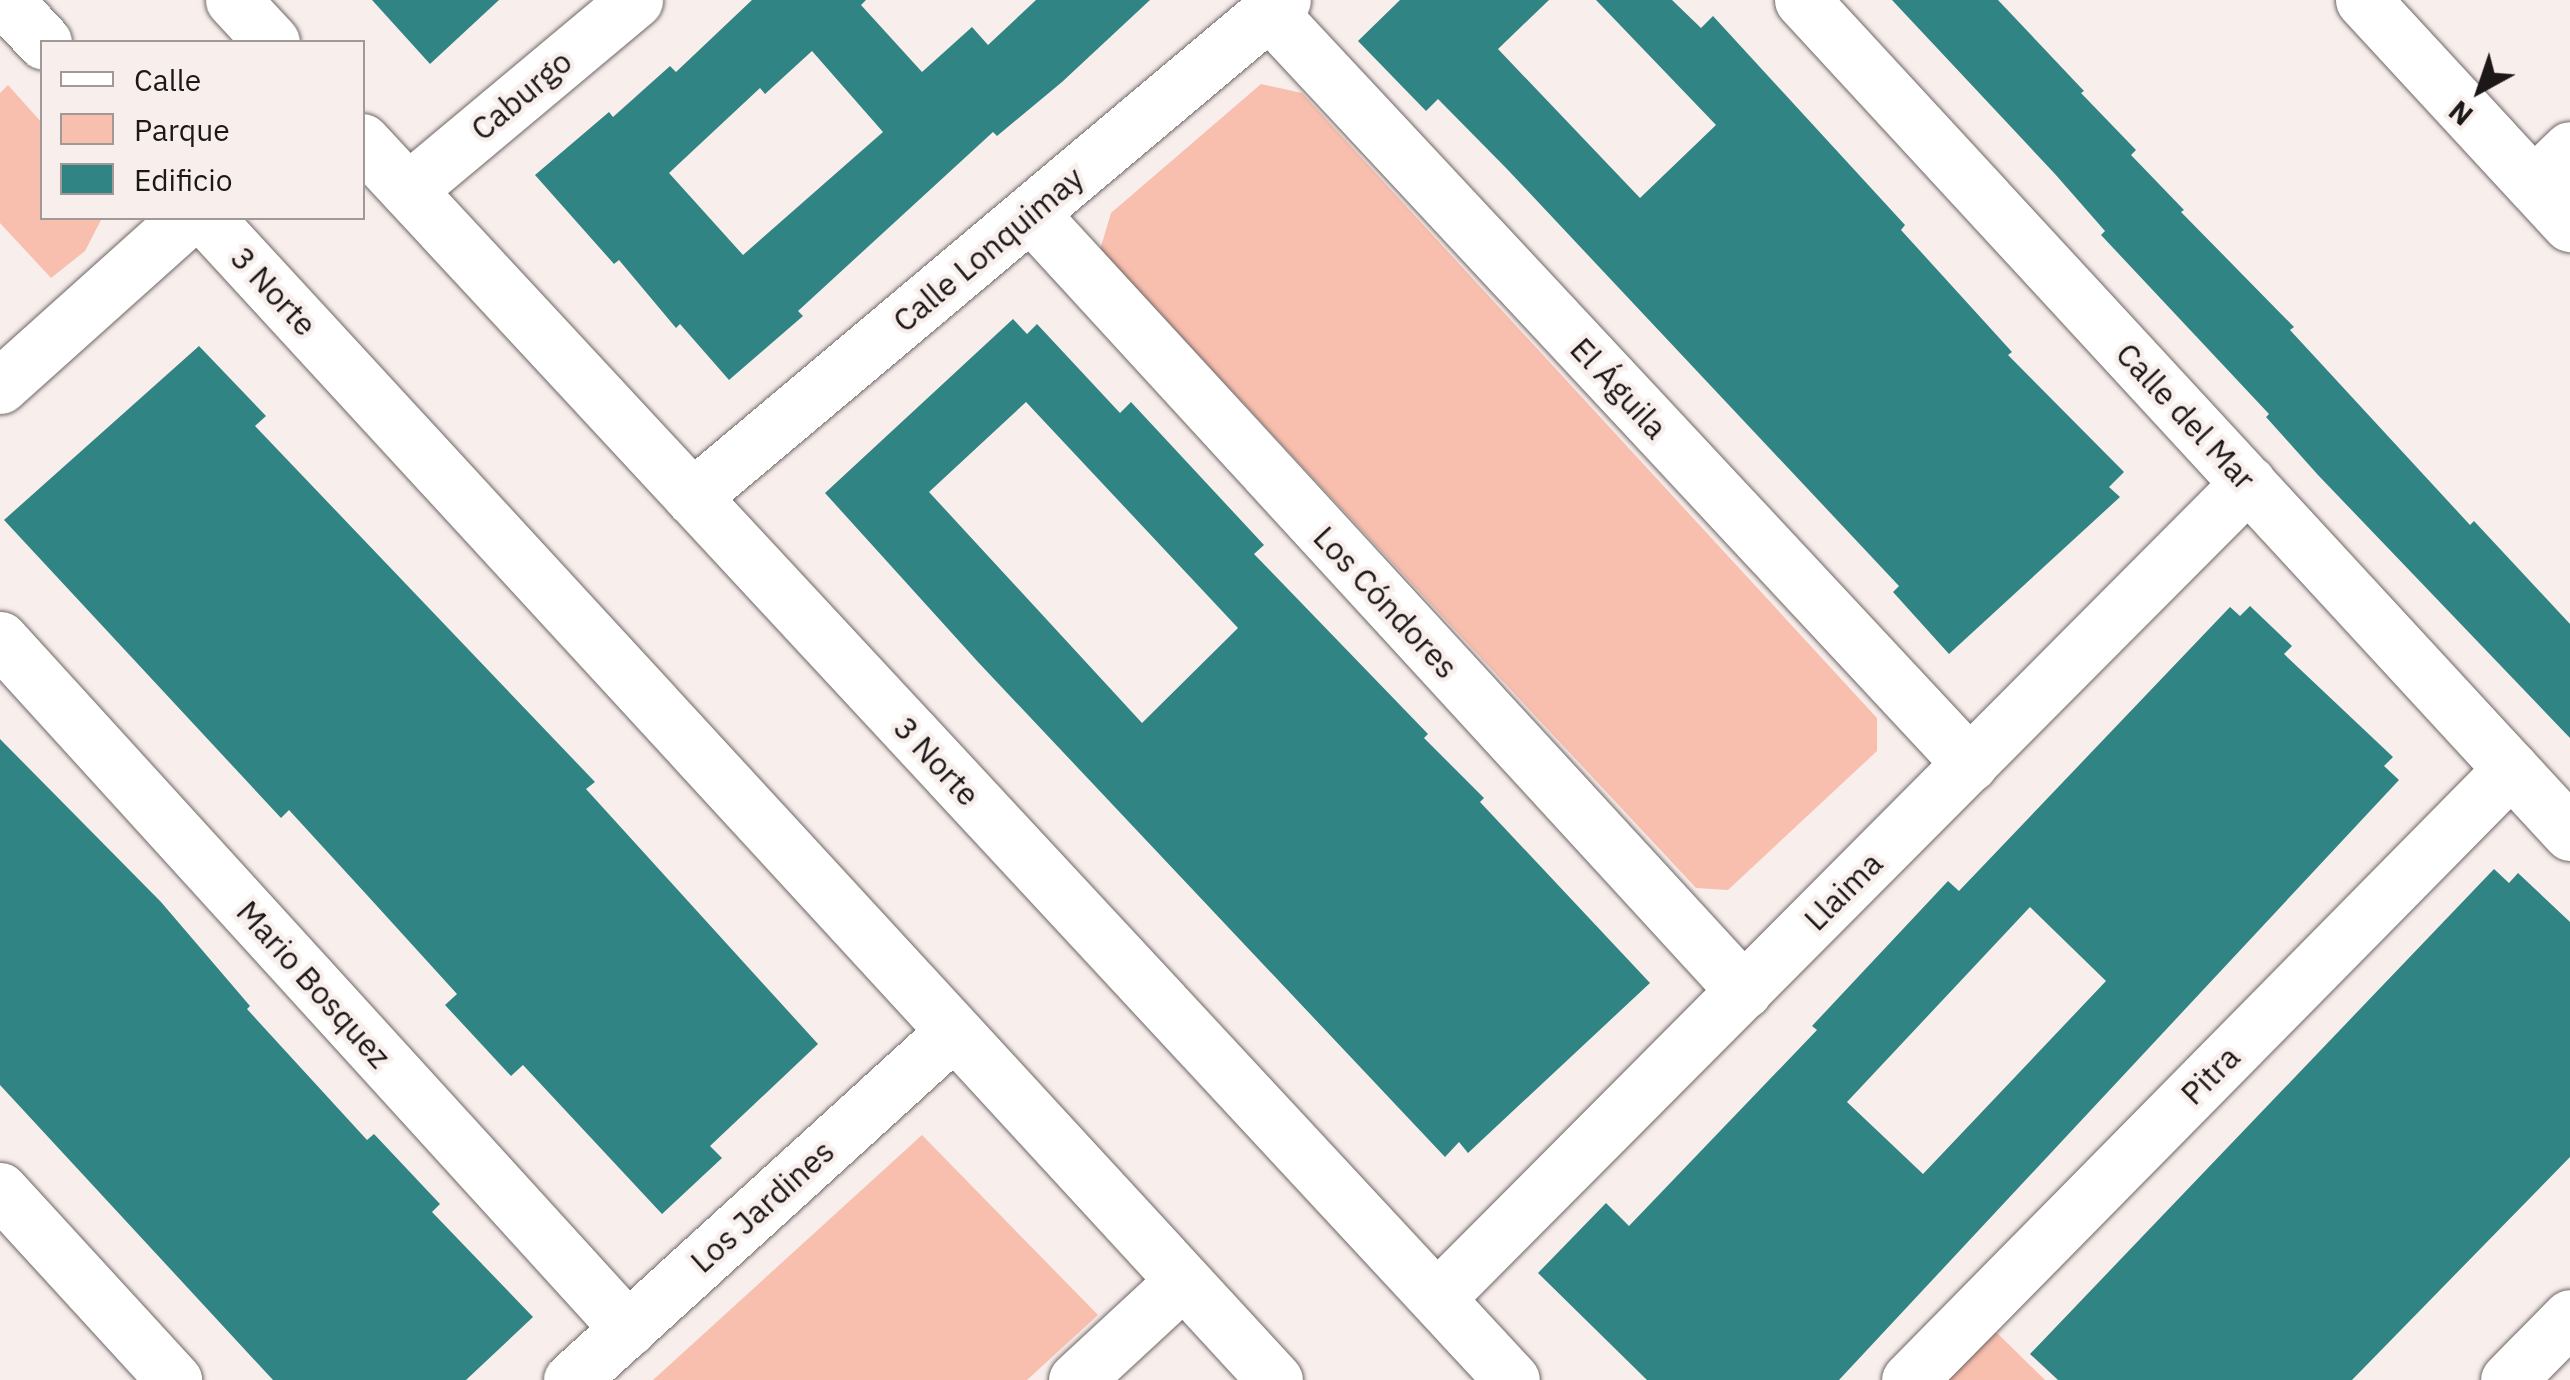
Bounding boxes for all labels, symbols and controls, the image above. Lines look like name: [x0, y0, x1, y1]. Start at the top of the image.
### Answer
legend: [40, 40, 365, 220]
north arrow: [2430, 40, 2530, 140]
street label: Caburgo: [463, 42, 579, 148]
text: Calle: [134, 60, 201, 99]
text: N: [2441, 93, 2480, 134]
text: Parque: [134, 110, 230, 149]
street label: Calle Lonquimay: [885, 158, 1091, 340]
text: Edificio: [134, 160, 233, 199]
street label: 3 Norte: [223, 238, 325, 344]
street label: El Águila: [1563, 330, 1675, 446]
street label: Calle del Mar: [2108, 335, 2264, 497]
street label: Los Cóndores: [1306, 518, 1466, 686]
street label: 3 Norte: [886, 708, 988, 814]
street label: Llaima: [1796, 844, 1890, 938]
street label: Mario Bosquez: [229, 892, 399, 1076]
street label: Pitra: [2173, 1038, 2247, 1112]
street label: Los Jardines: [682, 1132, 842, 1280]

